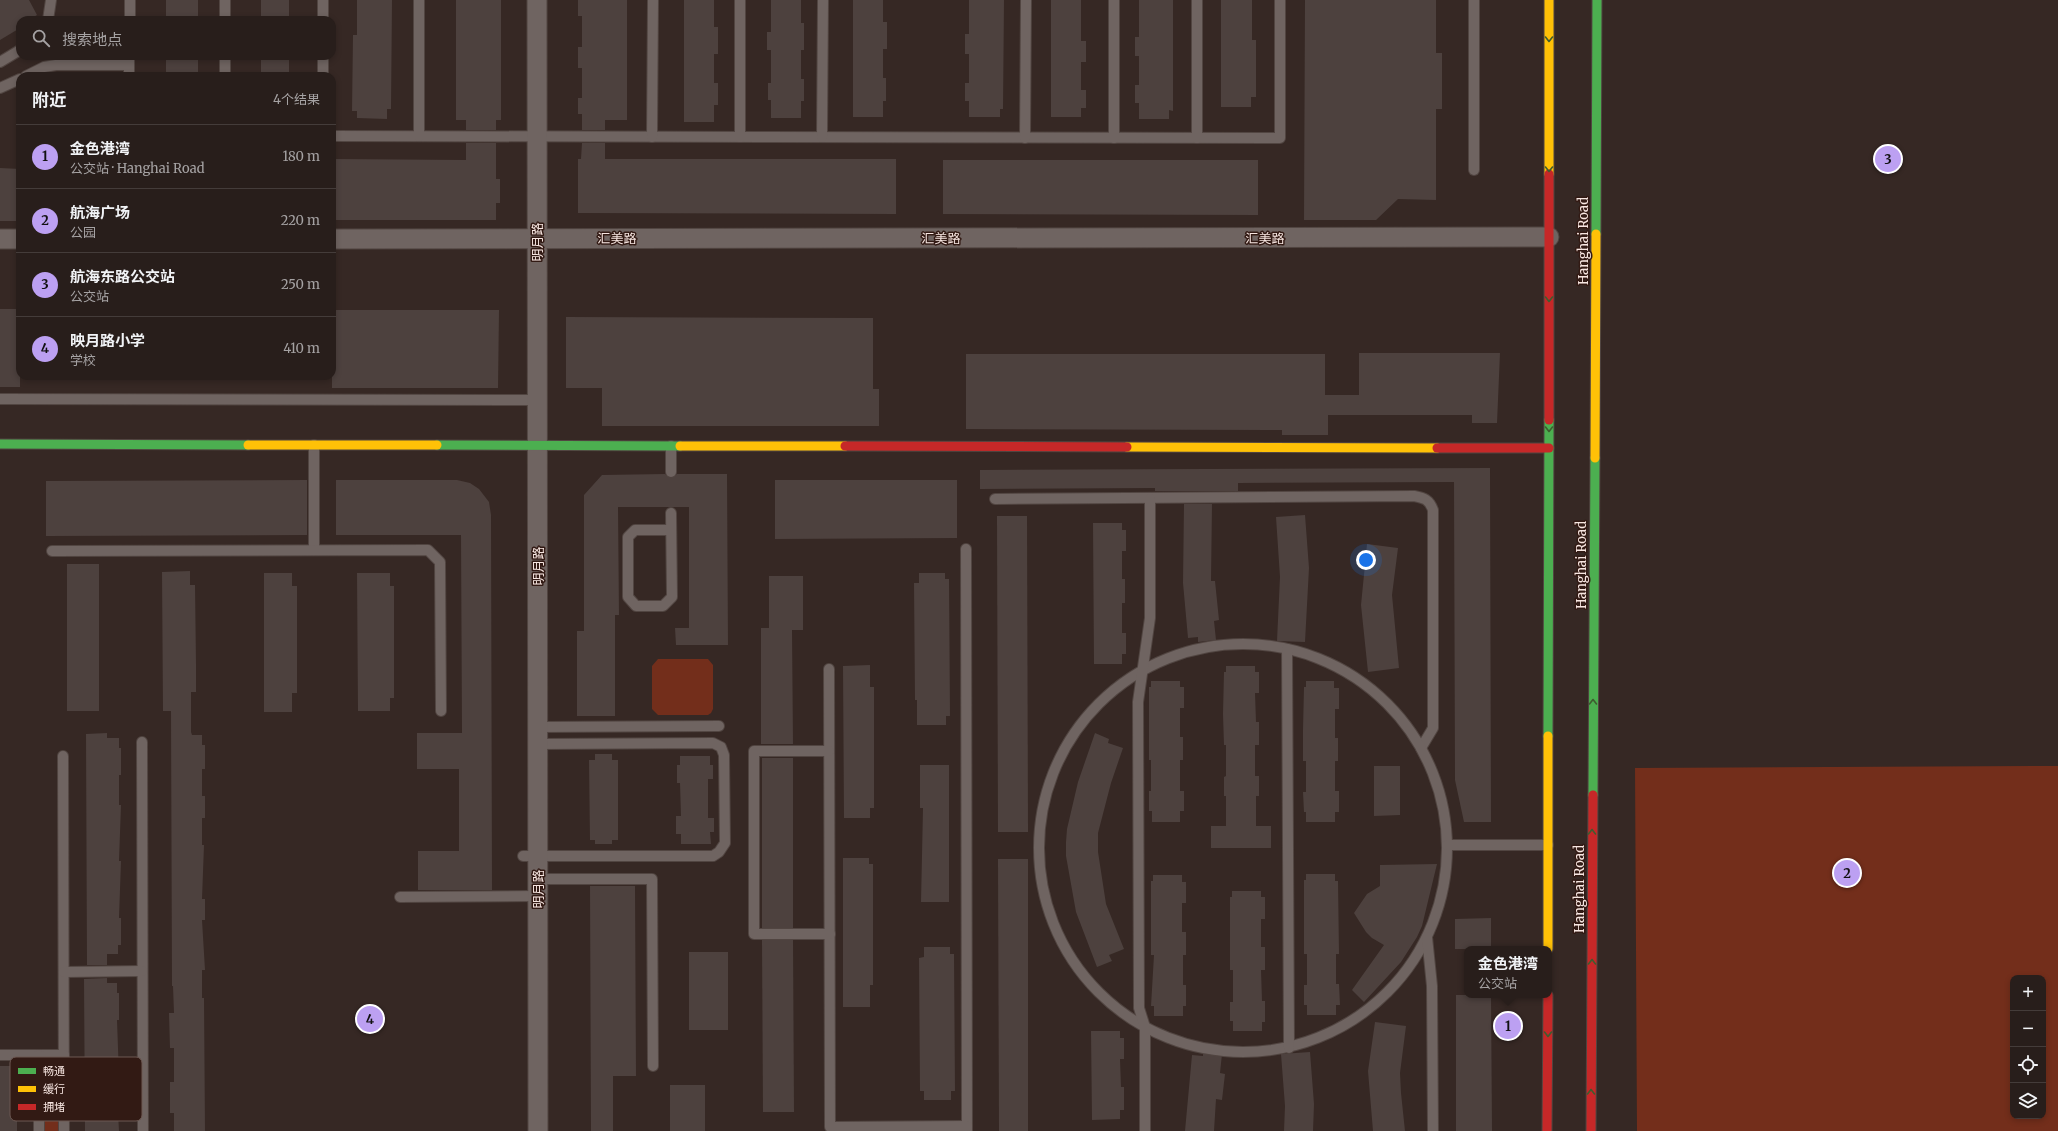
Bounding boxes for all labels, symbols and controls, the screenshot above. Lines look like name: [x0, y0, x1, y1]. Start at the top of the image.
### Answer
search box: [16, 16, 336, 60]
icon: search: [30, 27, 52, 49]
text: 搜索地点: [62, 30, 122, 49]
one-way arrow: [1545, 36, 1553, 42]
text: 附近: [32, 89, 66, 111]
text: 4个结果: [273, 91, 320, 108]
text: 金色港湾: [70, 139, 130, 158]
pin: 3: [1875, 144, 1901, 174]
text: 1: [42, 148, 48, 165]
text: 180 m: [282, 148, 320, 165]
text: 公交站 · Hanghai Road: [70, 160, 205, 177]
one-way arrow: [1545, 166, 1553, 172]
street label: Hanghai Road: [1575, 197, 1592, 285]
text: 航海广场: [70, 203, 130, 222]
text: 2: [41, 212, 49, 229]
text: 220 m: [281, 212, 320, 229]
street label: 明月路: [529, 222, 546, 262]
text: 公园: [70, 224, 96, 241]
street label: 汇美路: [597, 230, 637, 247]
street label: 汇美路: [921, 230, 961, 247]
street label: 汇美路: [1245, 230, 1285, 247]
text: 航海东路公交站: [70, 267, 175, 286]
text: 3: [41, 276, 49, 293]
text: 250 m: [281, 276, 320, 293]
text: 公交站: [70, 288, 109, 305]
one-way arrow: [1545, 296, 1553, 302]
text: 映月路小学: [70, 331, 145, 350]
text: 4: [41, 340, 49, 357]
text: 410 m: [283, 340, 320, 357]
text: 学校: [70, 352, 96, 369]
one-way arrow: [1545, 426, 1553, 432]
street label: Hanghai Road: [1573, 521, 1590, 609]
street label: 明月路: [530, 546, 547, 586]
your location: [1356, 550, 1376, 570]
one-way arrow: [1589, 699, 1597, 705]
one-way arrow: [1588, 829, 1597, 835]
street label: Hanghai Road: [1571, 845, 1588, 933]
pin: 2: [1834, 858, 1860, 888]
street label: 明月路: [530, 869, 547, 909]
popup: [1464, 946, 1552, 998]
text: 金色港湾: [1478, 954, 1538, 973]
one-way arrow: [1588, 959, 1596, 965]
text: 公交站: [1478, 975, 1517, 992]
map controls: [2010, 975, 2046, 1119]
button: +: [2010, 975, 2046, 1011]
pin: 4: [357, 1004, 383, 1034]
pin: 1: [1495, 1011, 1521, 1041]
button: −: [2010, 1011, 2046, 1047]
one-way arrow: [1544, 1031, 1552, 1037]
button: locate: [2010, 1047, 2046, 1083]
legend: [10, 1057, 142, 1121]
text: 畅通: [43, 1064, 65, 1078]
text: 缓行: [43, 1082, 65, 1096]
button: layers: [2010, 1083, 2046, 1119]
one-way arrow: [1587, 1089, 1595, 1095]
text: 拥堵: [43, 1100, 65, 1114]

